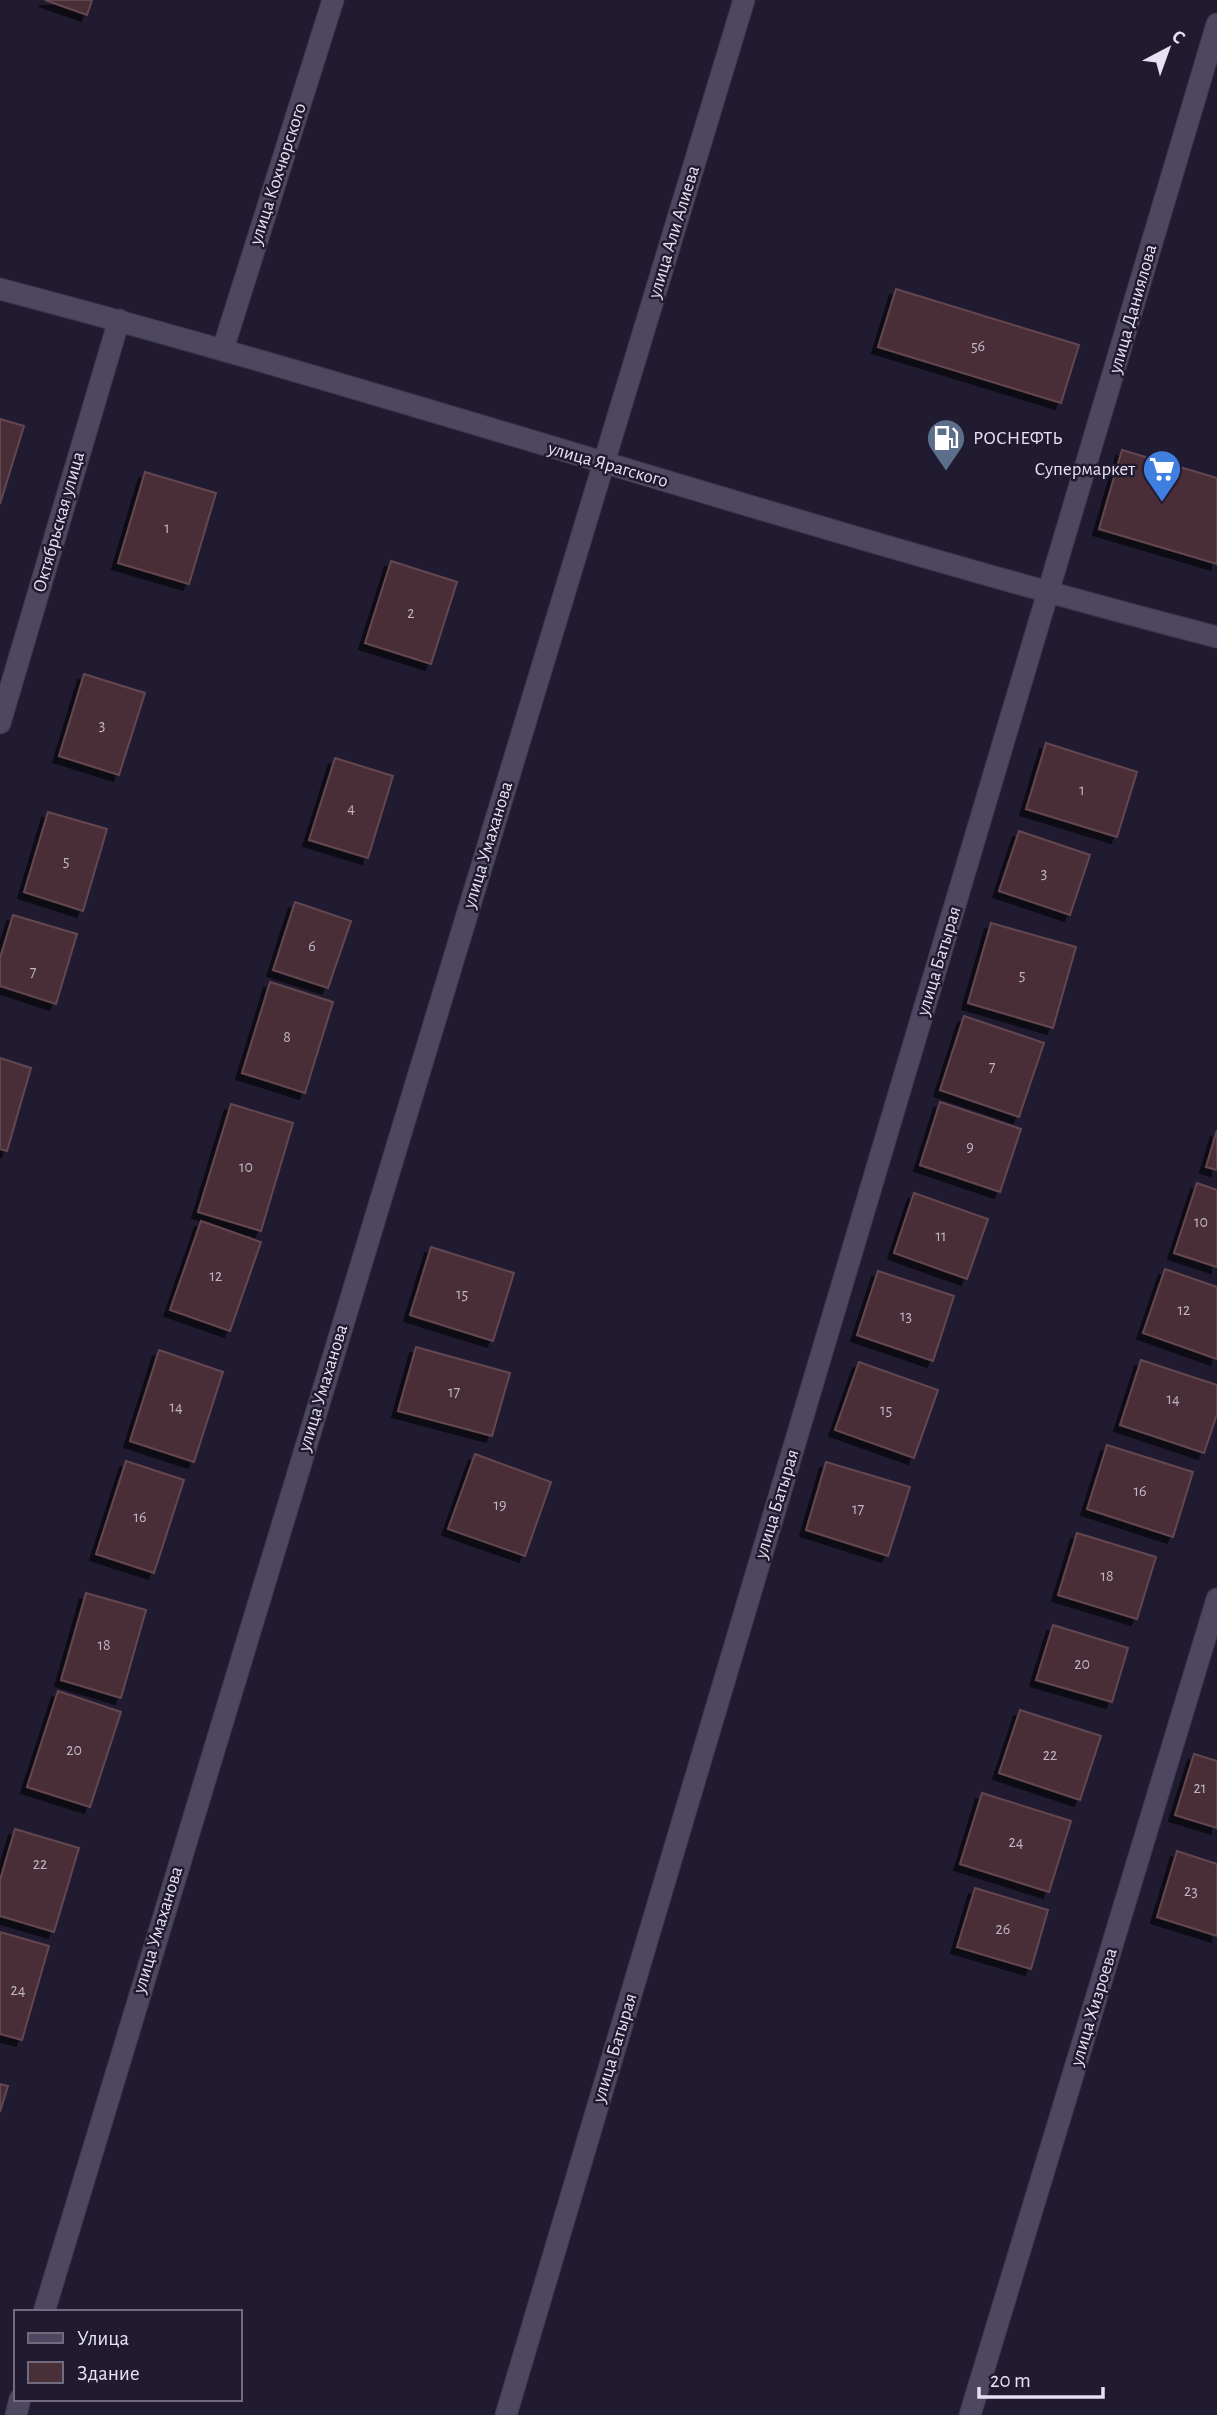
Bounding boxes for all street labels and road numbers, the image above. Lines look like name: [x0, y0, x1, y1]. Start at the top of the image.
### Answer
street label: улица Кохчюрского: [246, 101, 310, 248]
street label: улица Али Алиева: [645, 163, 703, 302]
street label: улица Даниялова: [1105, 242, 1161, 377]
street label: улица Ярагского: [545, 439, 670, 491]
street label: Октябрьская улица: [30, 449, 88, 594]
street label: улица Умаханова: [459, 779, 516, 912]
street label: улица Батырая: [913, 904, 965, 1019]
street label: улица Умаханова: [294, 1322, 351, 1455]
street label: улица Батырая: [751, 1447, 803, 1562]
street label: улица Умаханова: [129, 1864, 186, 1997]
street label: улица Хизроева: [1067, 1946, 1121, 2069]
street label: улица Батырая: [589, 1991, 641, 2106]

